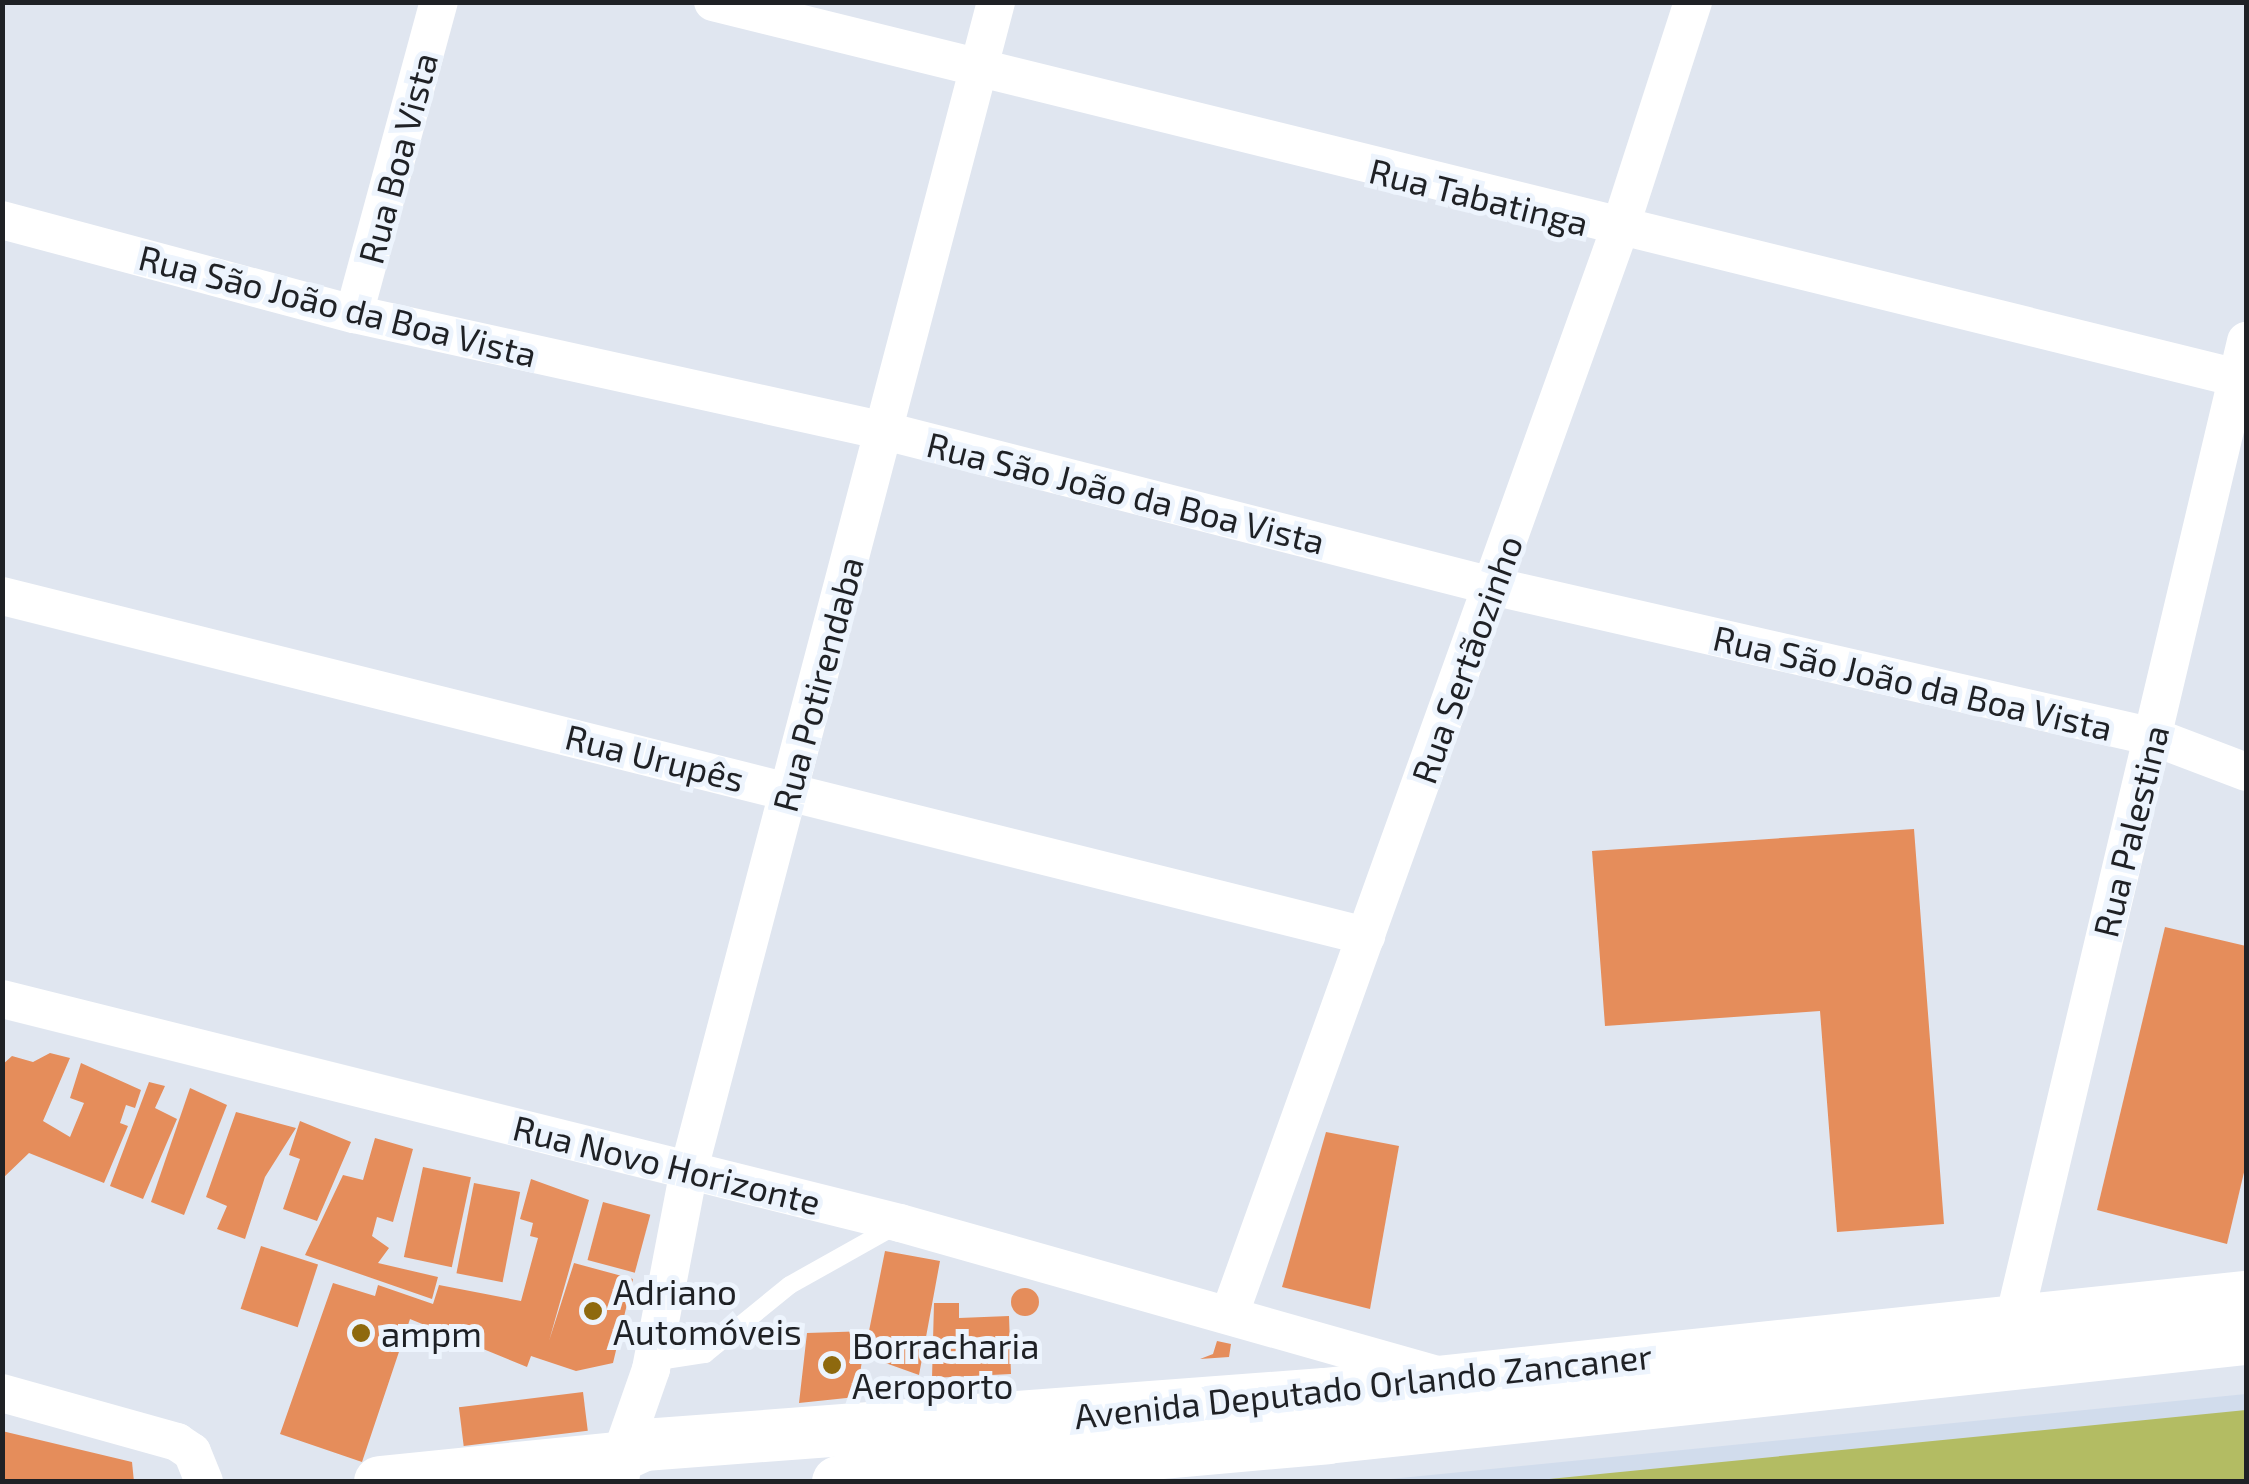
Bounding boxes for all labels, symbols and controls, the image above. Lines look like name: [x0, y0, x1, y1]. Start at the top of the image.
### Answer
street label: Rua Boa Vista: [349, 48, 445, 268]
street label: Rua Tabatinga: [1365, 148, 1593, 244]
street label: Rua São João da Boa Vista: [134, 235, 542, 375]
street label: Rua São João da Boa Vista: [922, 422, 1330, 562]
street label: Rua Sertãozinho: [1402, 529, 1530, 789]
street label: Rua Potirendaba: [763, 552, 871, 816]
street label: Rua São João da Boa Vista: [1709, 615, 2117, 749]
street label: Rua Urupês: [561, 715, 749, 799]
street label: Rua Palestina: [2083, 721, 2177, 941]
street label: Rua Novo Horizonte: [509, 1106, 825, 1222]
place label: Adriano Automóveis: [613, 1270, 802, 1352]
marker: Adriano Automóveis: [582, 1300, 604, 1322]
place label: ampm: [381, 1312, 482, 1354]
marker: ampm: [350, 1322, 372, 1344]
place label: Borracharia Aeroporto: [852, 1324, 1039, 1406]
street label: Avenida Deputado Orlando Zancaner: [1072, 1334, 1654, 1436]
marker: Borracharia Aeroporto: [821, 1354, 843, 1376]

